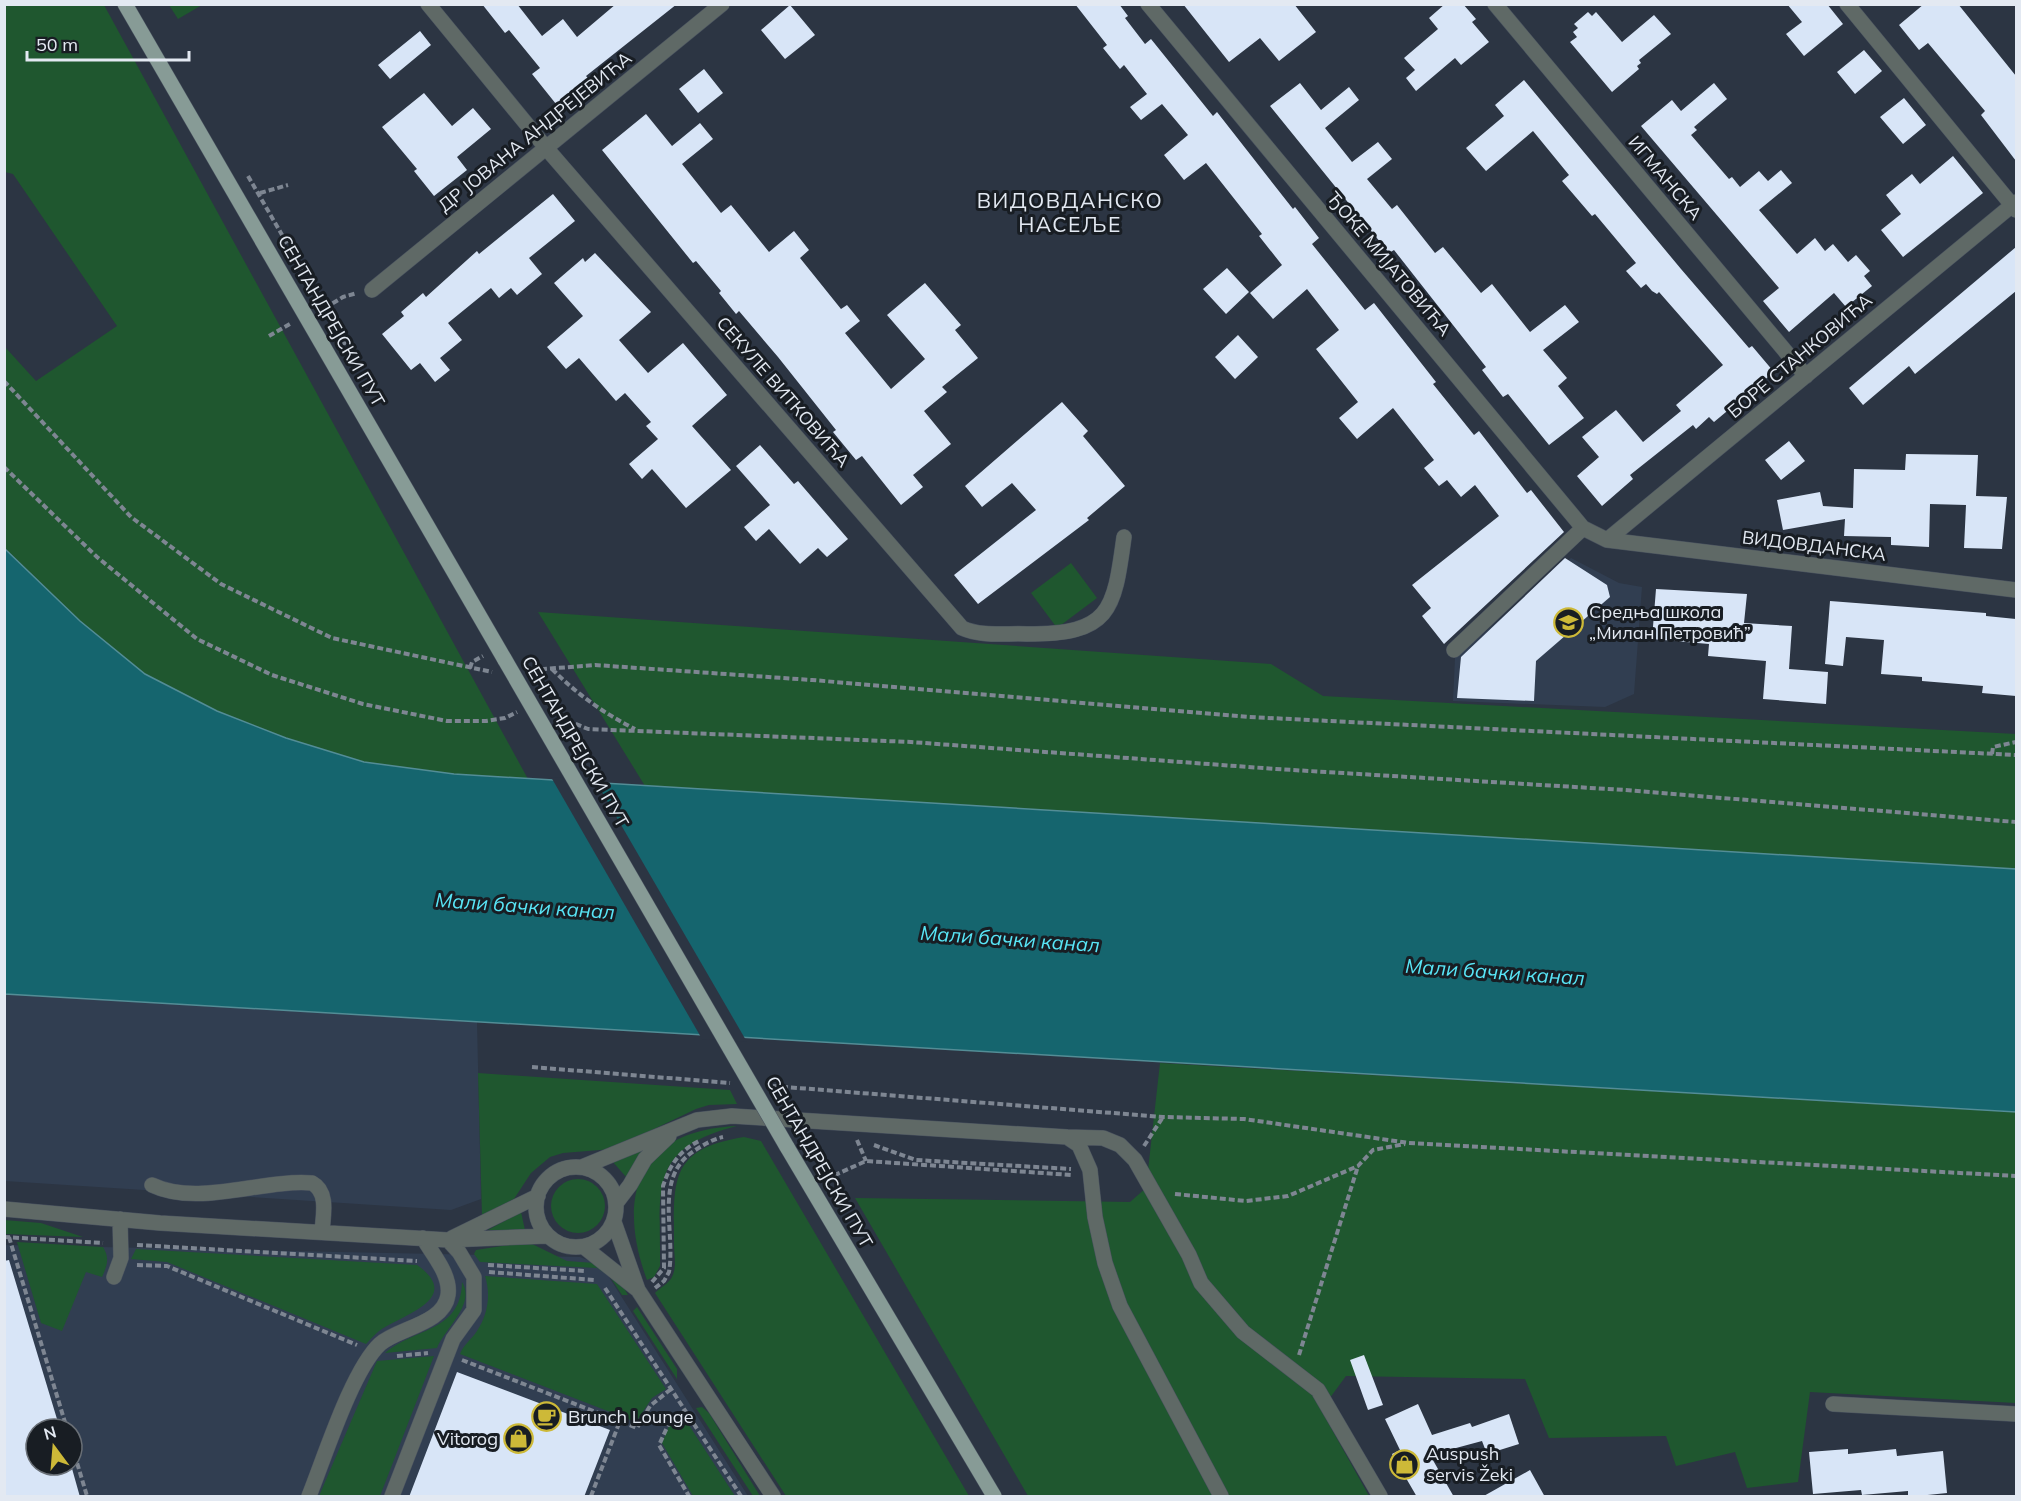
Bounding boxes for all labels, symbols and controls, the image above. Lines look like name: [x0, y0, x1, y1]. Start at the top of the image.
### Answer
scale bar: [27, 24, 189, 62]
text: 50 m: [36, 33, 78, 56]
street label: ДР ЈОВАНА АНДРЕЈЕВИЋА: [433, 46, 636, 217]
street label: ИГМАНСКА: [1623, 131, 1707, 225]
district label: ВИДОВДАНСКО НАСЕЉЕ: [977, 187, 1163, 237]
street label: ЂОКЕ МИЈАТОВИЋА: [1322, 187, 1457, 341]
street label: СЕНТАНДРЕЈСКИ ПУТ: [273, 231, 390, 411]
street label: БОРЕ СТАНКОВИЋА: [1723, 288, 1877, 423]
street label: СЕКУЛЕ ВИТКОВИЋА: [712, 312, 855, 472]
street label: ВИДОВДАНСКА: [1741, 525, 1887, 566]
place label: Средња школа „Милан Петровић”: [1589, 600, 1751, 644]
school or university icon: Средња школа „Милан Петровић”: [1552, 606, 1584, 638]
street label: СЕНТАНДРЕЈСКИ ПУТ: [517, 652, 634, 832]
water label: Мали бачки канал: [434, 887, 616, 924]
water label: Мали бачки канал: [919, 920, 1101, 957]
water label: Мали бачки канал: [1404, 953, 1586, 990]
street label: СЕНТАНДРЕЈСКИ ПУТ: [761, 1072, 878, 1252]
cafe icon: Brunch Lounge: [531, 1401, 563, 1433]
place label: Brunch Lounge: [568, 1405, 693, 1428]
north arrow: [24, 1417, 84, 1477]
text: N: [41, 1421, 58, 1444]
shop icon: Vitorog: [503, 1423, 535, 1455]
place label: Vitorog: [437, 1427, 498, 1450]
place label: Auspush servis Žeki: [1426, 1442, 1513, 1486]
shop icon: Auspush servis Žeki: [1389, 1448, 1421, 1480]

